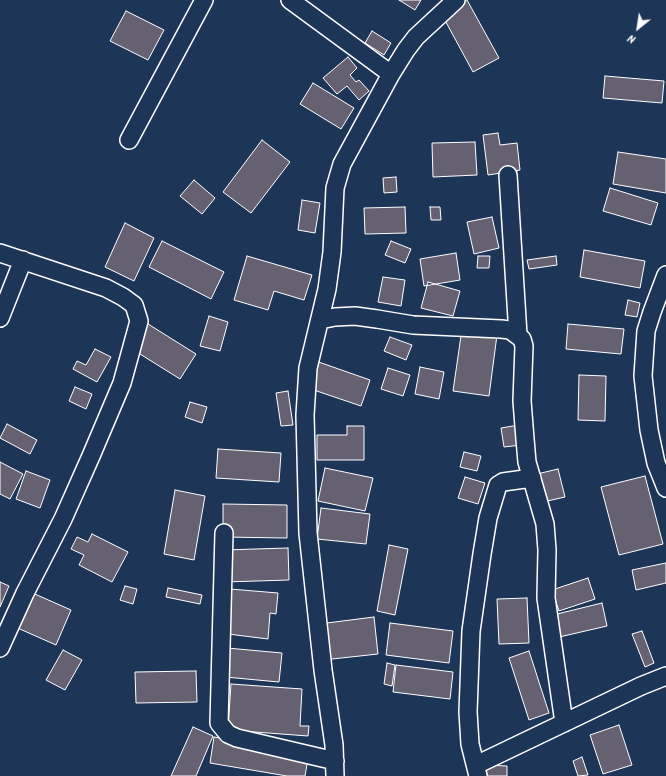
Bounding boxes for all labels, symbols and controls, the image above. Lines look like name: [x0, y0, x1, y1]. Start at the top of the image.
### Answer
north arrow: [618, 8, 658, 48]
text: N: [624, 29, 640, 48]

